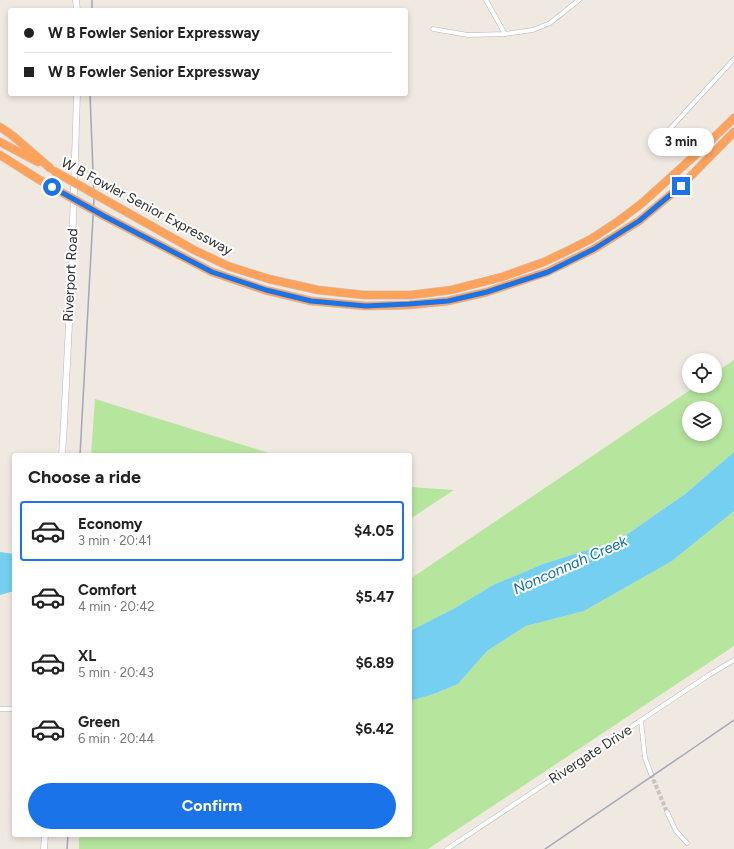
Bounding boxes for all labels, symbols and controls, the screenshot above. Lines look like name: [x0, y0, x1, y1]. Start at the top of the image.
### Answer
text: W B Fowler Senior Expressway: [48, 24, 260, 42]
text: W B Fowler Senior Expressway: [48, 63, 260, 81]
callout: 3 min: [648, 128, 714, 156]
text: 3 min: [665, 134, 697, 149]
street label: W B Fowler Senior Expressway: [58, 154, 236, 259]
route end: [672, 177, 690, 195]
route start: [43, 178, 61, 196]
street label: Riverport Road: [60, 228, 81, 322]
map controls: [682, 353, 722, 441]
button: locate: [682, 353, 722, 393]
button: layers: [682, 401, 722, 441]
text: Choose a ride: [28, 466, 141, 488]
icon: car: [30, 513, 66, 549]
text: Economy: [78, 515, 143, 533]
text: $4.05: [354, 522, 394, 540]
water label: Nonconnah Creek: [510, 532, 630, 598]
text: 3 min · 20:41: [78, 533, 152, 548]
icon: car: [30, 579, 66, 615]
text: Comfort: [78, 581, 137, 599]
text: $5.47: [355, 588, 394, 606]
text: 4 min · 20:42: [78, 599, 155, 614]
icon: car: [30, 645, 66, 681]
text: XL: [78, 647, 96, 665]
text: $6.89: [355, 654, 394, 672]
text: 5 min · 20:43: [78, 665, 154, 680]
icon: car: [30, 711, 66, 747]
text: Green: [78, 713, 120, 731]
text: $6.42: [355, 720, 394, 738]
street label: Rivergate Drive: [546, 721, 635, 788]
text: 6 min · 20:44: [78, 731, 155, 746]
button: Confirm: [28, 783, 396, 829]

